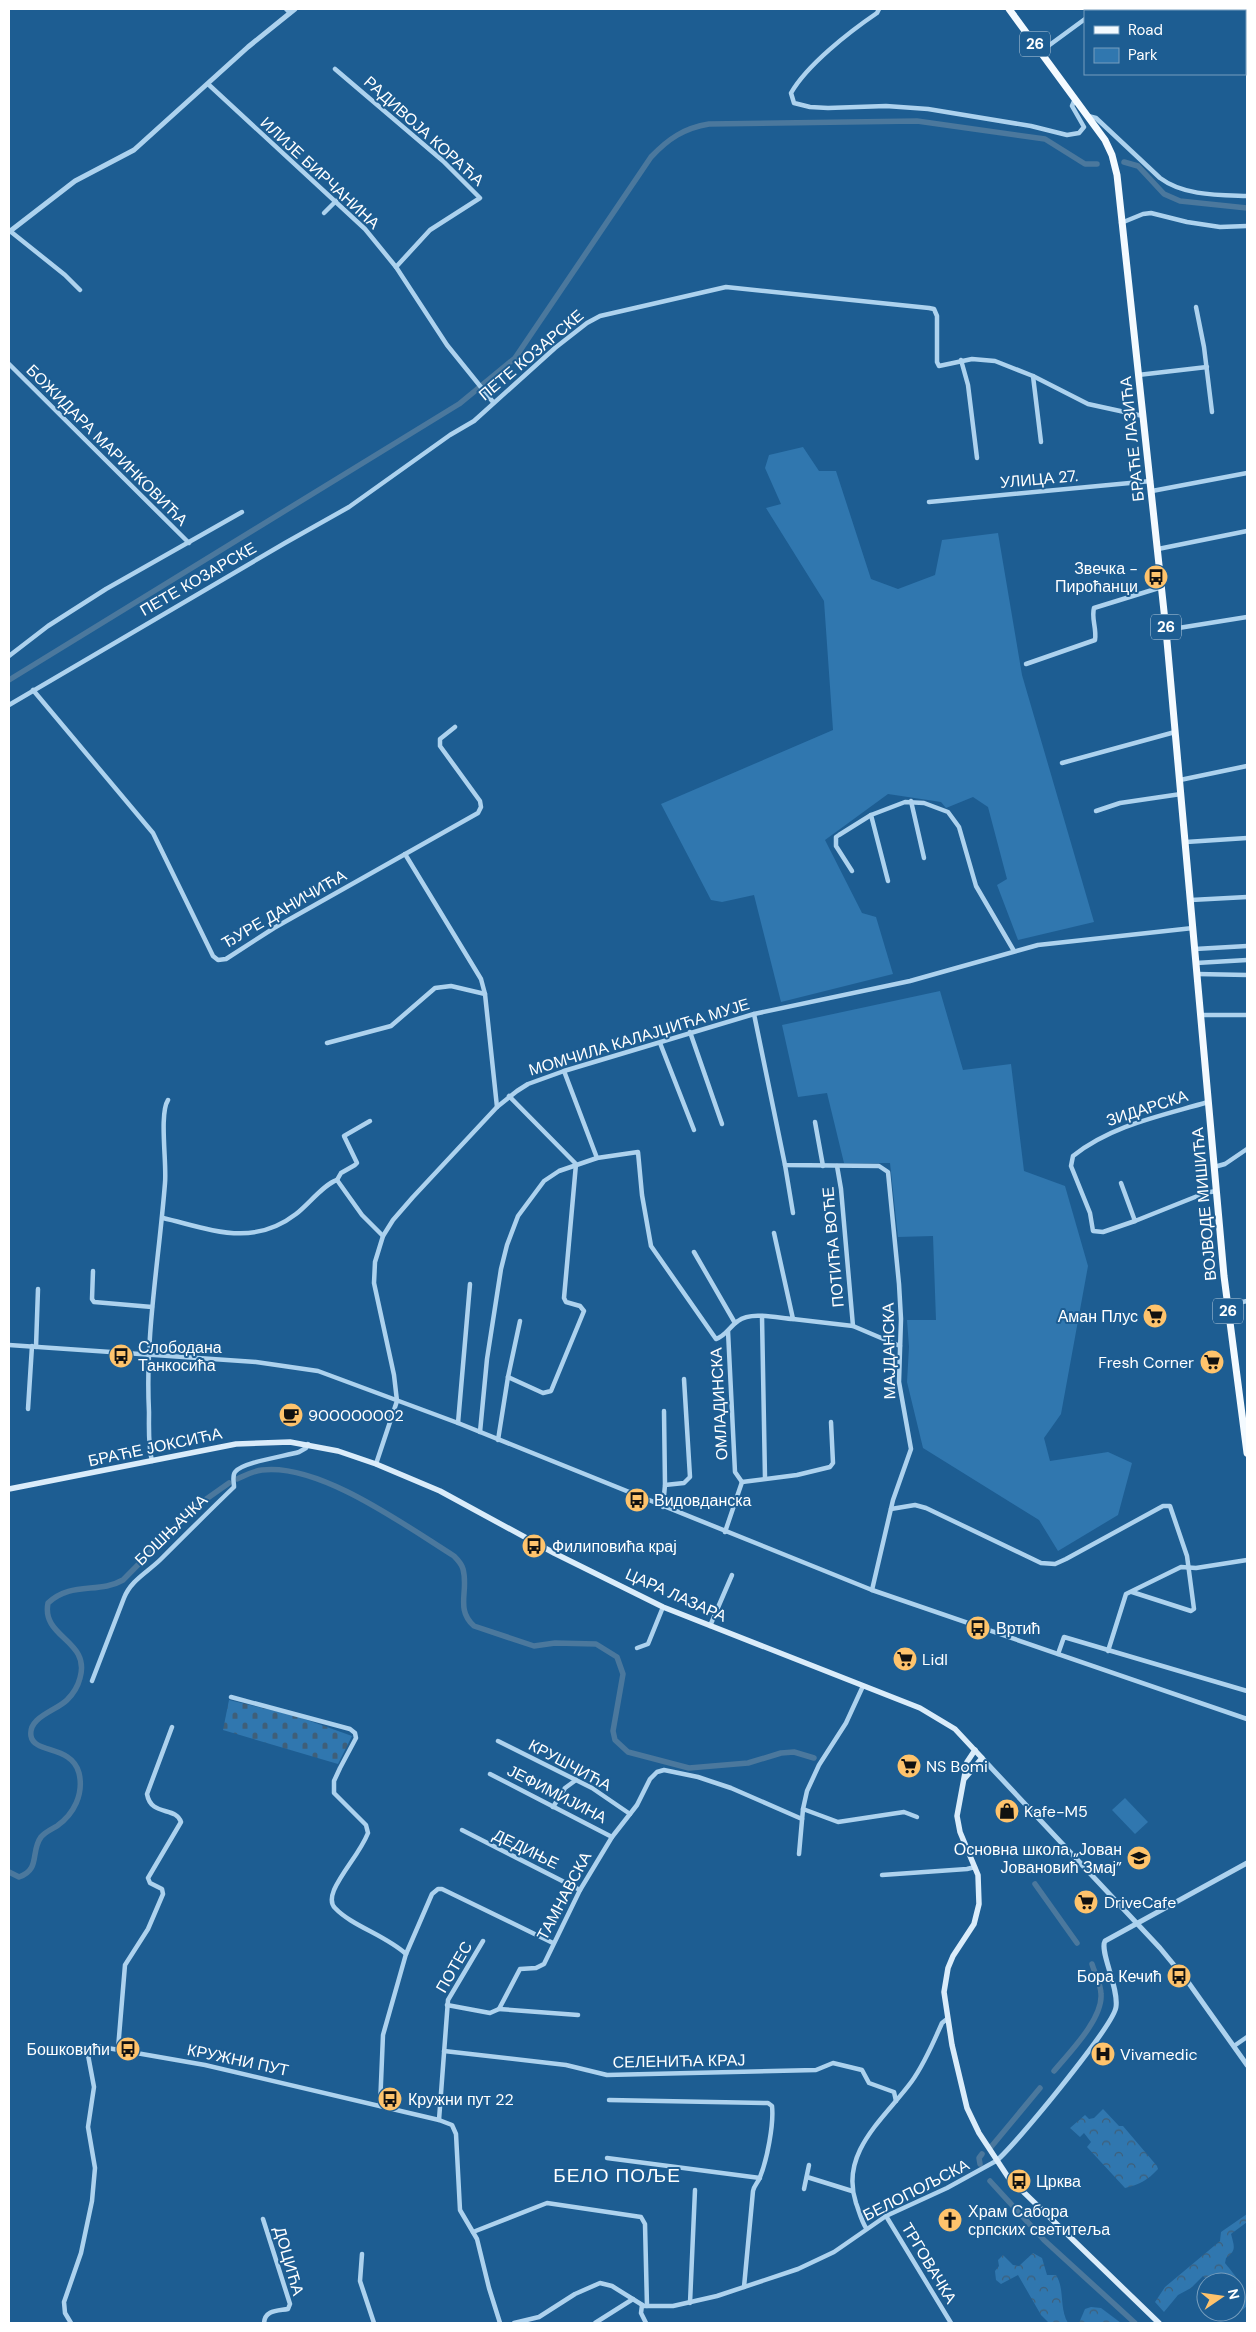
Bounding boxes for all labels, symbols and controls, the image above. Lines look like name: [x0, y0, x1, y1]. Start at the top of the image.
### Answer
legend: [1084, 10, 1246, 75]
text: Road: [1128, 20, 1163, 40]
road number: 26: [1020, 32, 1050, 56]
text: Park: [1128, 45, 1158, 65]
street label: РАДИВОЈА КОРАЋА: [359, 71, 489, 191]
street label: ИЛИЈЕ БИРЧАНИНА: [256, 112, 384, 234]
street label: ПЕТЕ КОЗАРСКЕ: [474, 305, 588, 405]
street label: БОЖИДАРА МАРИНКОВИЋА: [22, 360, 193, 531]
street label: БРАЋЕ ЛАЗИЋА: [1115, 375, 1149, 503]
street label: УЛИЦА 27.: [999, 465, 1079, 493]
street label: ПЕТЕ КОЗАРСКЕ: [136, 537, 260, 621]
place label: Звечка - Пироћанци: [1055, 558, 1138, 597]
bus stop icon: Звечка - Пироћанци: [1143, 564, 1169, 590]
road number: 26: [1151, 614, 1181, 640]
street label: ЂУРЕ ДАНИЧИЋА: [218, 865, 350, 953]
street label: МОМЧИЛА КАЛАЈЏИЋА МУЈЕ: [526, 993, 752, 1081]
street label: ЗИДАРСКА: [1103, 1085, 1191, 1131]
street label: ВОЈВОДЕ МИШИЋА: [1187, 1126, 1221, 1282]
street label: ПОТИЋА ВОЋЕ: [817, 1186, 849, 1308]
road number: 26: [1213, 1298, 1243, 1324]
street label: МАЈДАНСКА: [878, 1302, 900, 1399]
supermarket icon: Аман Плус: [1142, 1303, 1168, 1329]
place label: Аман Плус: [1058, 1306, 1138, 1327]
place label: Слободана Танкосића: [138, 1337, 222, 1376]
bus stop icon: Слободана Танкосића: [108, 1343, 134, 1369]
street label: ОМЛАДИНСКА: [706, 1347, 732, 1461]
supermarket icon: Fresh Corner: [1199, 1349, 1225, 1375]
place label: Fresh Corner: [1098, 1352, 1194, 1373]
cafe icon: 900000002: [278, 1402, 304, 1428]
place label: 900000002: [308, 1405, 404, 1426]
street label: БРАЋЕ ЈОКСИЋА: [86, 1422, 224, 1471]
bus stop icon: Видовданска: [624, 1487, 650, 1513]
street label: БОШЊАЧКА: [130, 1490, 212, 1570]
place label: Видовданска: [654, 1490, 752, 1511]
bus stop icon: Филиповића крај: [521, 1533, 547, 1559]
place label: Филиповића крај: [552, 1536, 677, 1557]
street label: ЦАРА ЛАЗАРА: [622, 1563, 730, 1627]
bus stop icon: Вртић: [965, 1615, 991, 1641]
place label: Вртић: [996, 1618, 1040, 1639]
supermarket icon: Lidl: [892, 1646, 918, 1672]
place label: Lidl: [922, 1649, 948, 1670]
street label: КРУШЧИЋА: [525, 1734, 615, 1796]
supermarket icon: NS Bomi: [896, 1753, 922, 1779]
place label: NS Bomi: [926, 1756, 988, 1777]
street label: ЈЕФИМИЈИНА: [504, 1760, 611, 1828]
shop icon: Kafe-M5: [994, 1798, 1020, 1824]
place label: Kafe-M5: [1024, 1801, 1088, 1822]
street label: ДЕДИЊЕ: [490, 1824, 562, 1874]
place label: Основна школа „Јован Јовановић Змај”: [954, 1839, 1122, 1878]
school or university icon: Основна школа „Јован Јовановић Змај”: [1126, 1845, 1152, 1871]
street label: ТАМНАВСКА: [532, 1848, 596, 1944]
supermarket icon: DriveCafe: [1073, 1889, 1099, 1915]
place label: DriveCafe: [1104, 1892, 1176, 1913]
street label: ПОТЕС: [431, 1938, 477, 1996]
bus stop icon: Бора Кечић: [1166, 1963, 1192, 1989]
place label: Бора Кечић: [1077, 1966, 1162, 1987]
bus stop icon: Бошковићи: [115, 2036, 141, 2062]
place label: Бошковићи: [26, 2039, 110, 2060]
street label: КРУЖНИ ПУТ: [185, 2039, 291, 2081]
hospital icon: Vivamedic: [1090, 2041, 1116, 2067]
place label: Vivamedic: [1120, 2044, 1198, 2065]
street label: СЕЛЕНИЋА КРАЈ: [613, 2049, 745, 2073]
bus stop icon: Кружни пут 22: [377, 2086, 403, 2112]
place label: Кружни пут 22: [408, 2089, 514, 2110]
street label: БЕЛОПОЉСКА: [859, 2154, 973, 2226]
district label: БЕЛО ПОЉЕ: [553, 2163, 681, 2188]
bus stop icon: Црква: [1006, 2168, 1032, 2194]
place label: Црква: [1036, 2171, 1081, 2192]
place label: Храм Сабора српских светитеља: [968, 2201, 1110, 2240]
church icon: Храм Сабора српских светитеља: [937, 2207, 963, 2233]
street label: ТРГОВАЧКА: [897, 2219, 962, 2308]
street label: ДОЦИЋА: [269, 2224, 309, 2298]
north arrow: [1196, 2272, 1246, 2322]
text: N: [1224, 2287, 1244, 2301]

